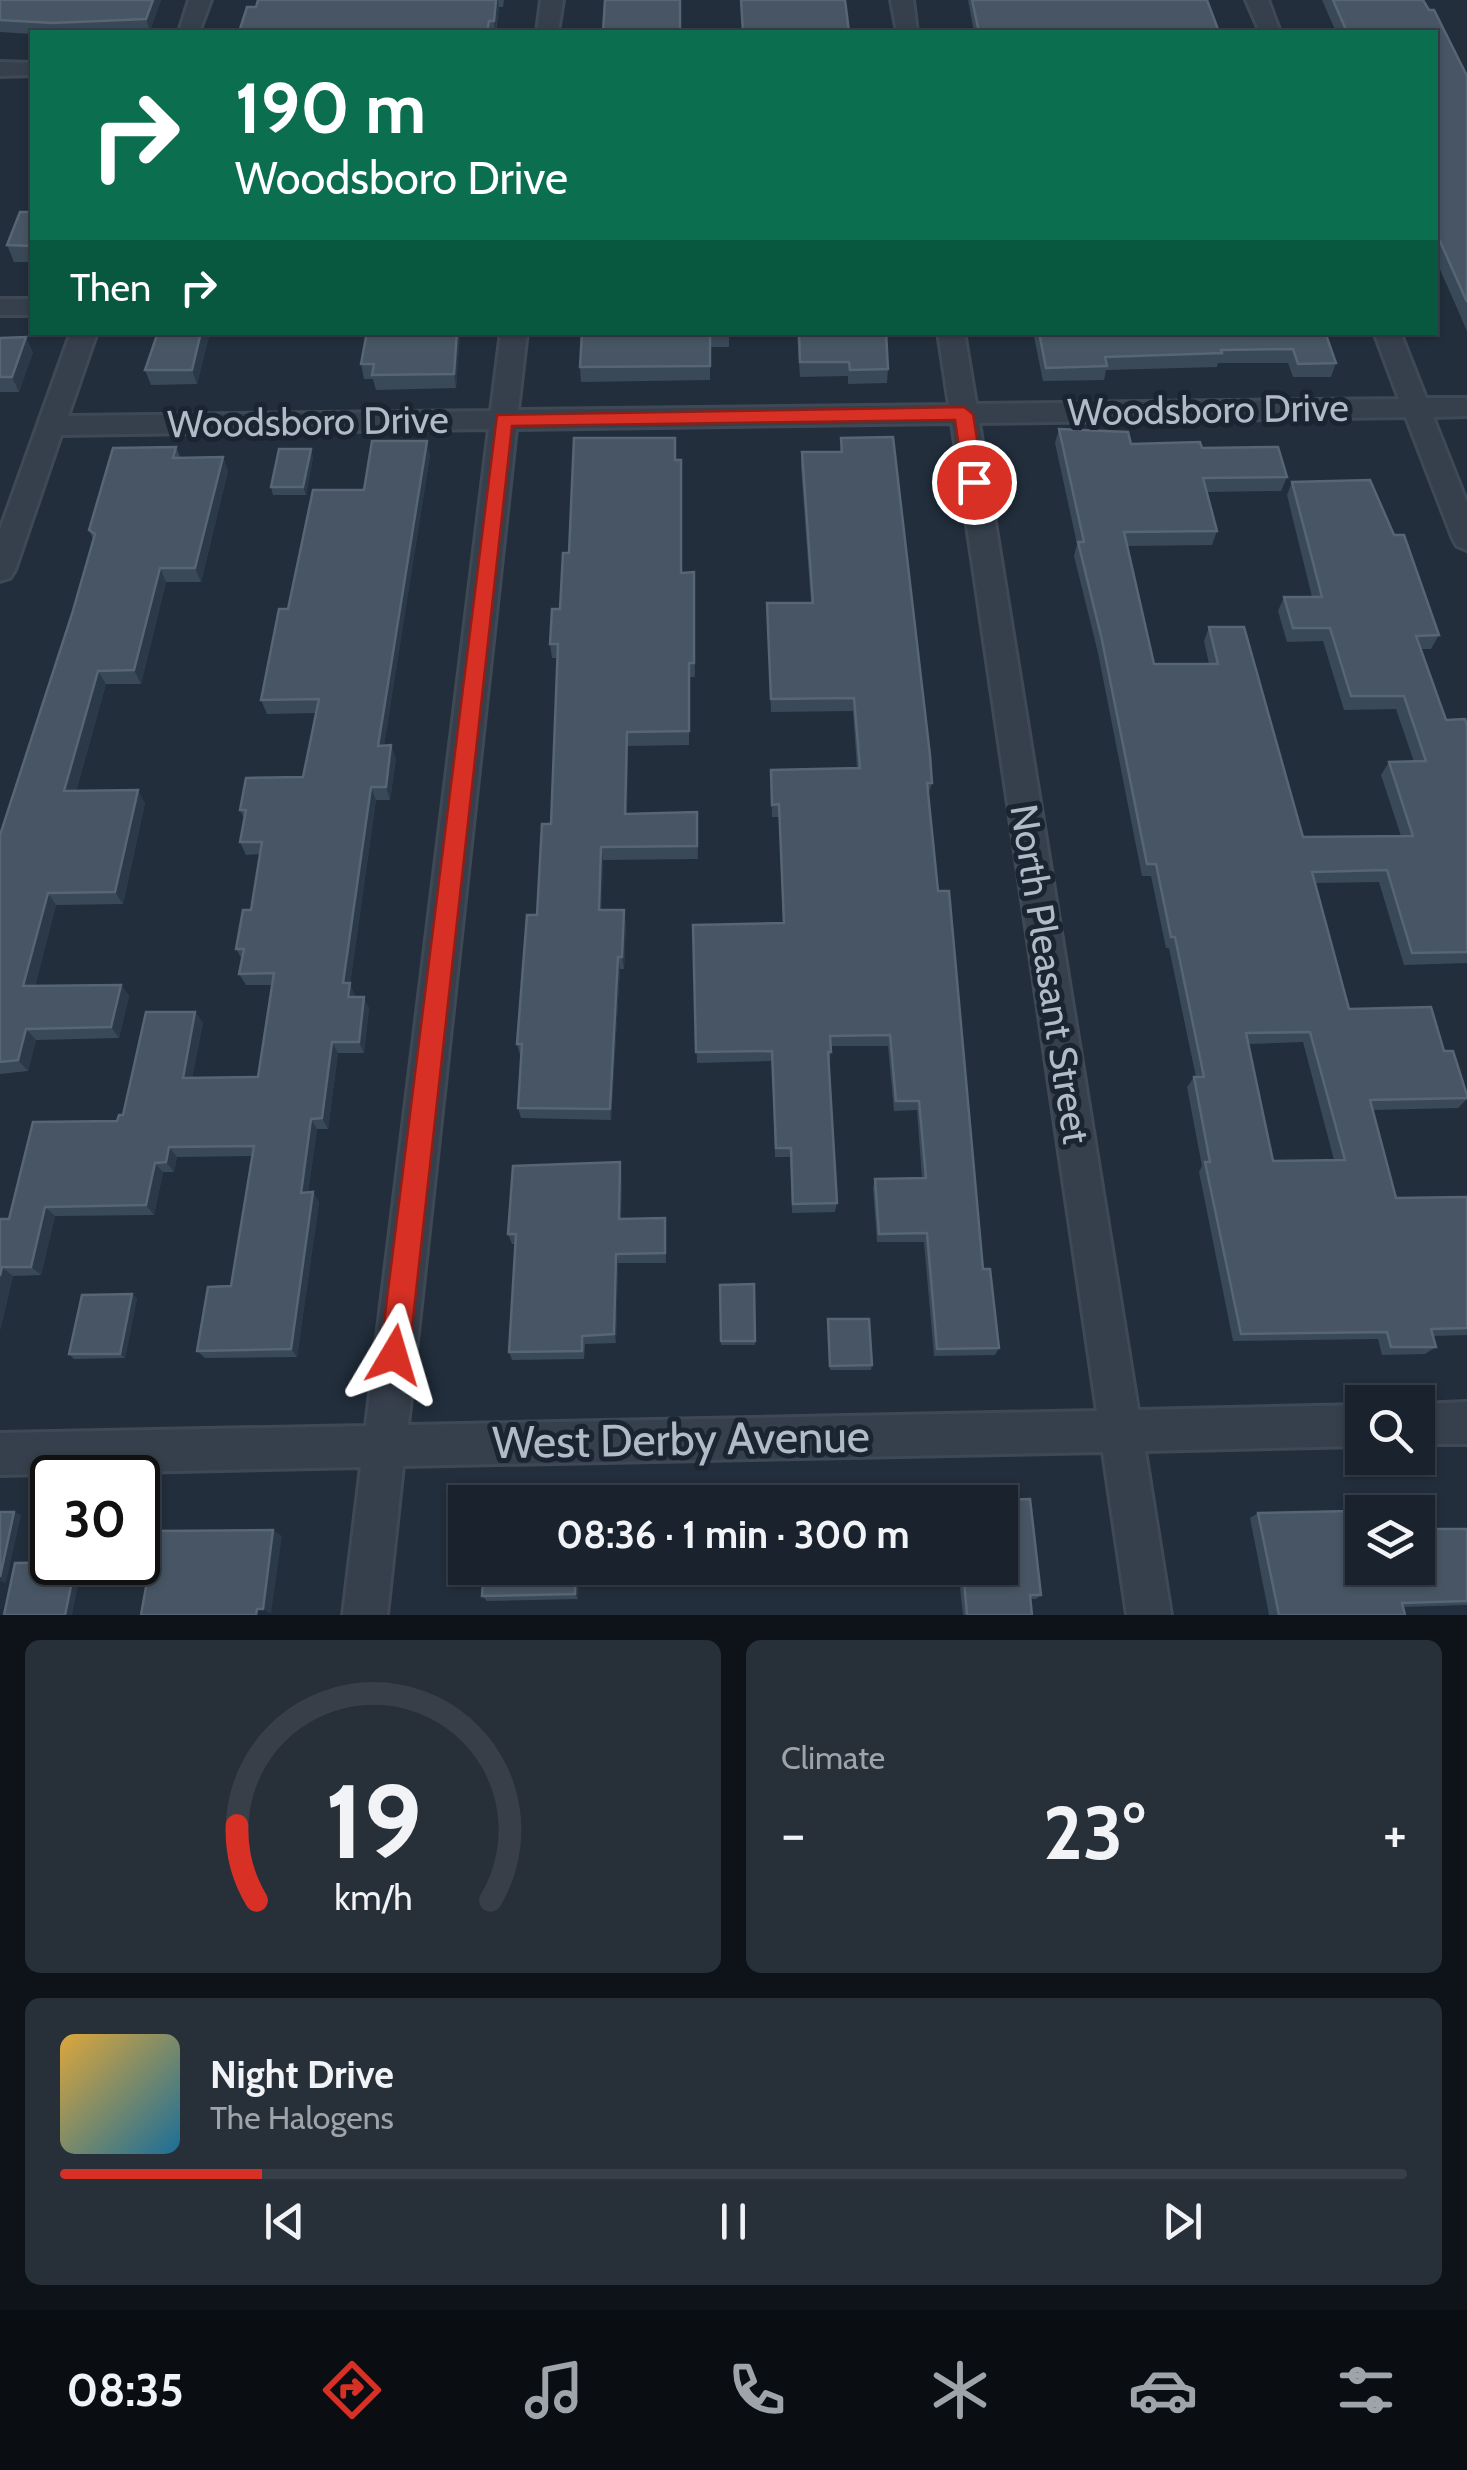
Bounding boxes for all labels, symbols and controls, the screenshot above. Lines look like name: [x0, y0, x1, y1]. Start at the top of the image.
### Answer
text: 190 m: [235, 65, 426, 151]
icon: right: [70, 70, 200, 200]
text: Woodsboro Drive: [235, 151, 568, 205]
icon: right: [171, 260, 226, 315]
text: Then: [70, 264, 151, 311]
street label: Woodsboro Drive: [1067, 384, 1349, 435]
street label: Woodsboro Drive: [167, 396, 449, 447]
pin: [932, 440, 1017, 525]
icon: arrive: [947, 455, 1002, 510]
street label: North Pleasant Street: [1000, 801, 1101, 1147]
position arrow: [342, 1303, 446, 1407]
map controls: [1345, 1385, 1435, 1585]
button: search: [1345, 1385, 1435, 1475]
street label: West Derby Avenue: [492, 1409, 870, 1469]
speed limit sign: 30: [30, 1455, 160, 1585]
button: layers: [1345, 1495, 1435, 1585]
text: 08:36 · 1 min · 300 m: [556, 1511, 910, 1558]
text: Climate: [781, 1738, 885, 1777]
text: 19: [325, 1758, 421, 1884]
text: 23°: [1043, 1787, 1145, 1878]
text: −: [781, 1800, 805, 1867]
text: +: [1383, 1800, 1407, 1867]
text: km/h: [334, 1876, 412, 1919]
text: Night Drive: [210, 2051, 394, 2098]
text: The Halogens: [210, 2098, 394, 2137]
icon: previous: [257, 2194, 312, 2249]
icon: pause: [706, 2194, 761, 2249]
icon: next: [1155, 2194, 1210, 2249]
icon: directions: [317, 2355, 387, 2425]
icon: music: [519, 2355, 589, 2425]
icon: phone: [722, 2355, 792, 2425]
icon: climate: [925, 2355, 995, 2425]
icon: car: [1128, 2355, 1198, 2425]
icon: filters: [1331, 2355, 1401, 2425]
text: 08:35: [66, 2363, 184, 2417]

